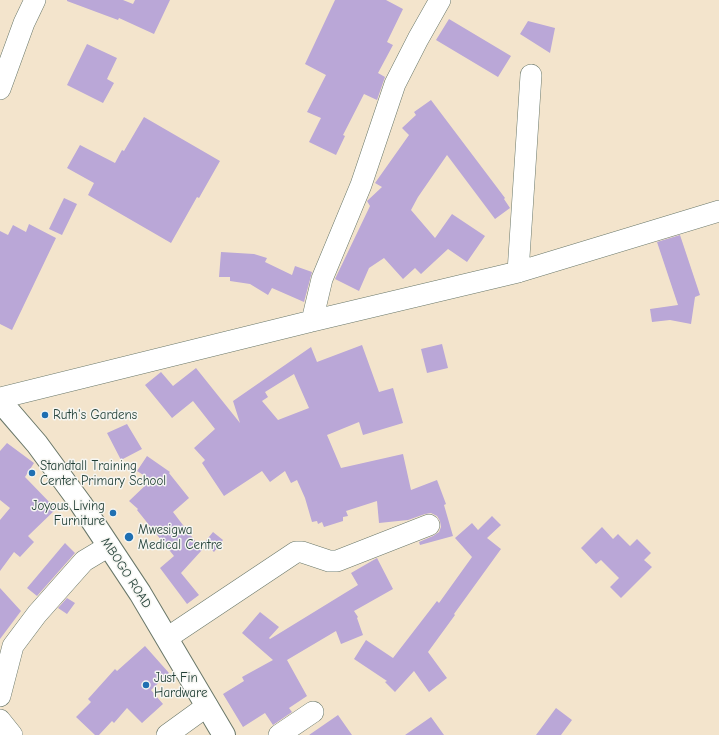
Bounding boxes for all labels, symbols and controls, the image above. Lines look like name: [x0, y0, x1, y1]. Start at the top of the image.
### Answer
place label: Ruth's Gardens: [53, 407, 137, 423]
marker: Ruth's Gardens: [40, 410, 50, 420]
place label: Standtall Training Center Primary School: [40, 458, 166, 489]
marker: Standtall Training Center Primary School: [27, 468, 37, 478]
place label: Joyous Living Furniture: [31, 498, 105, 529]
marker: Joyous Living Furniture: [108, 508, 118, 518]
place label: Mwesigwa Medical Centre: [138, 522, 222, 553]
marker: Mwesigwa Medical Centre: [123, 531, 135, 543]
street label: MBOGO ROAD: [97, 535, 155, 611]
place label: Just Fin Hardware: [154, 670, 207, 701]
marker: Just Fin Hardware: [141, 680, 151, 690]

